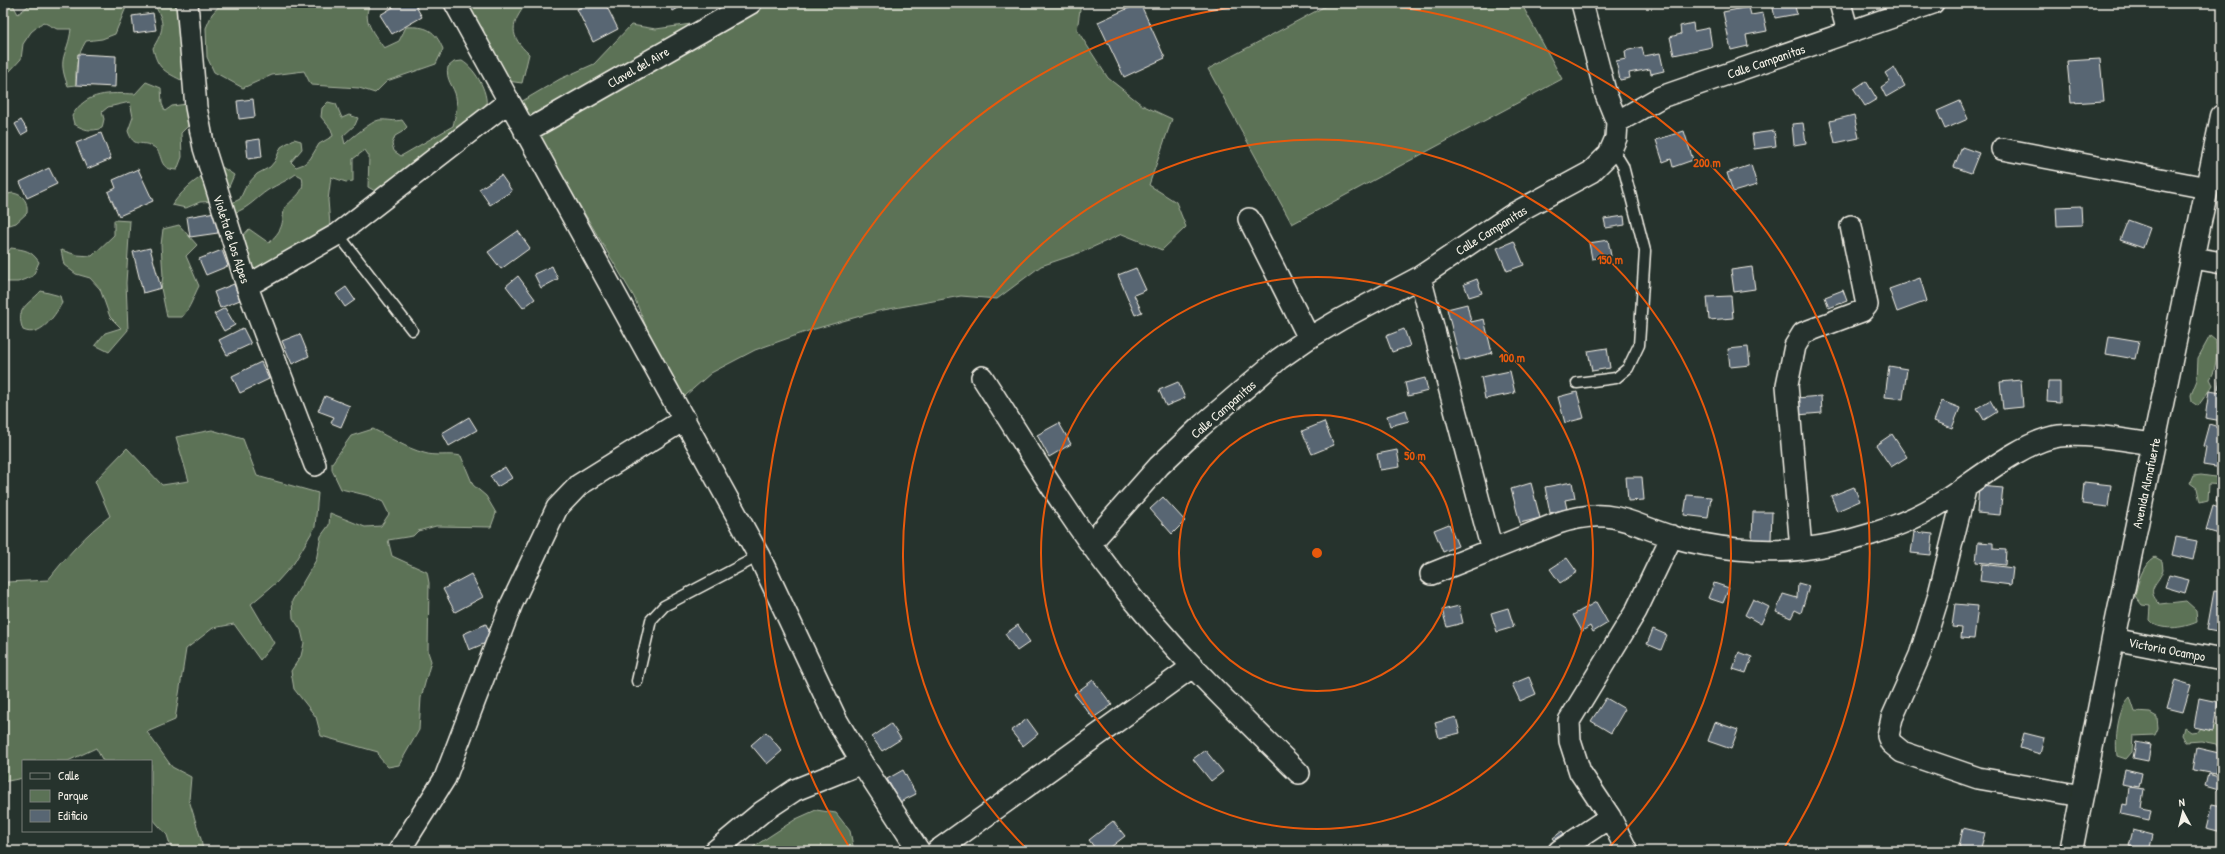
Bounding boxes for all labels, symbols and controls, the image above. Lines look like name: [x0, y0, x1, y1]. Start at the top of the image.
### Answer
street label: Calle Campanitas: [1725, 39, 1807, 83]
street label: Clavel del Aire: [604, 42, 672, 92]
text: 200 m: [1693, 154, 1721, 171]
street label: Violeta de los Alpes: [209, 192, 255, 286]
street label: Calle Campanitas: [1452, 201, 1530, 259]
text: 150 m: [1597, 251, 1623, 268]
text: 100 m: [1499, 349, 1525, 366]
street label: Calle Campanitas: [1187, 376, 1259, 442]
street label: Avenida Almafuerte: [2128, 436, 2164, 530]
text: 50 m: [1404, 447, 1426, 464]
centre of rings: [1310, 546, 1324, 560]
street label: Victoria Ocampo: [2127, 633, 2207, 665]
legend: [22, 760, 152, 832]
text: Calle: [58, 767, 79, 784]
text: Parque: [58, 787, 88, 804]
north arrow: [2163, 792, 2203, 832]
text: N: [2178, 795, 2186, 809]
text: Edificio: [58, 807, 88, 824]

